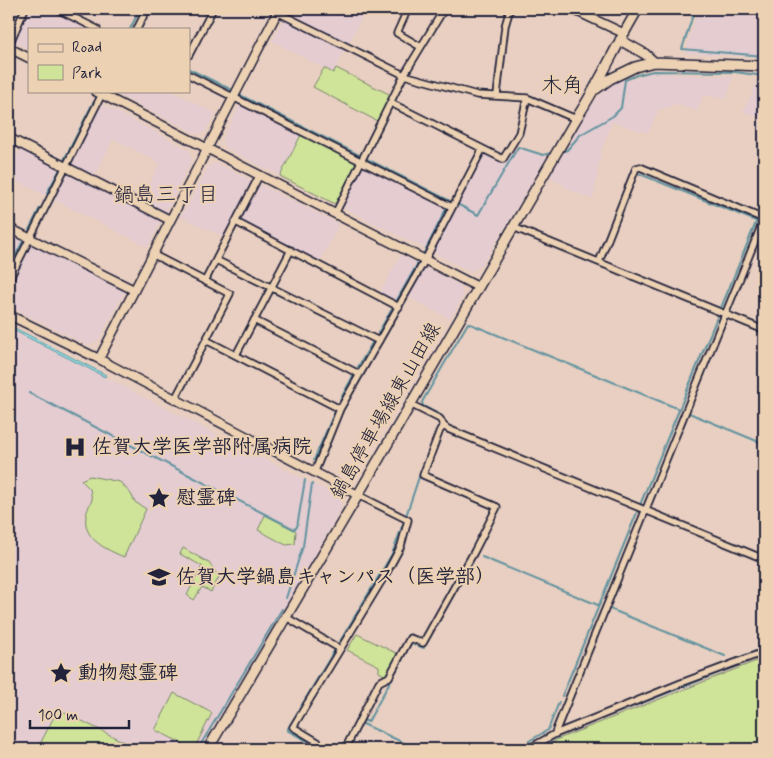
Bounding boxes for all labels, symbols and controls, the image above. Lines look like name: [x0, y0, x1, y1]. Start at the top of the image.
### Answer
legend: [28, 28, 190, 92]
text: Road: [72, 38, 102, 58]
text: Park: [72, 64, 102, 84]
district label: 木角: [541, 72, 583, 100]
district label: 鍋島三丁目: [114, 181, 219, 209]
street label: 鍋島停車場線東山田線: [324, 318, 448, 504]
hospital icon: 佐賀大学医学部附属病院: [62, 434, 88, 460]
place label: 佐賀大学医学部附属病院: [92, 434, 312, 461]
place icon: 慰霊碑: [146, 485, 172, 511]
place label: 慰霊碑: [176, 485, 236, 512]
school or university icon: 佐賀大学鍋島キャンパス（医学部）: [146, 564, 172, 590]
place label: 佐賀大学鍋島キャンパス（医学部）: [176, 564, 495, 591]
place icon: 動物慰霊碑: [48, 660, 74, 686]
place label: 動物慰霊碑: [78, 660, 178, 687]
scale bar: [30, 698, 129, 730]
text: 100 m: [38, 706, 78, 726]

